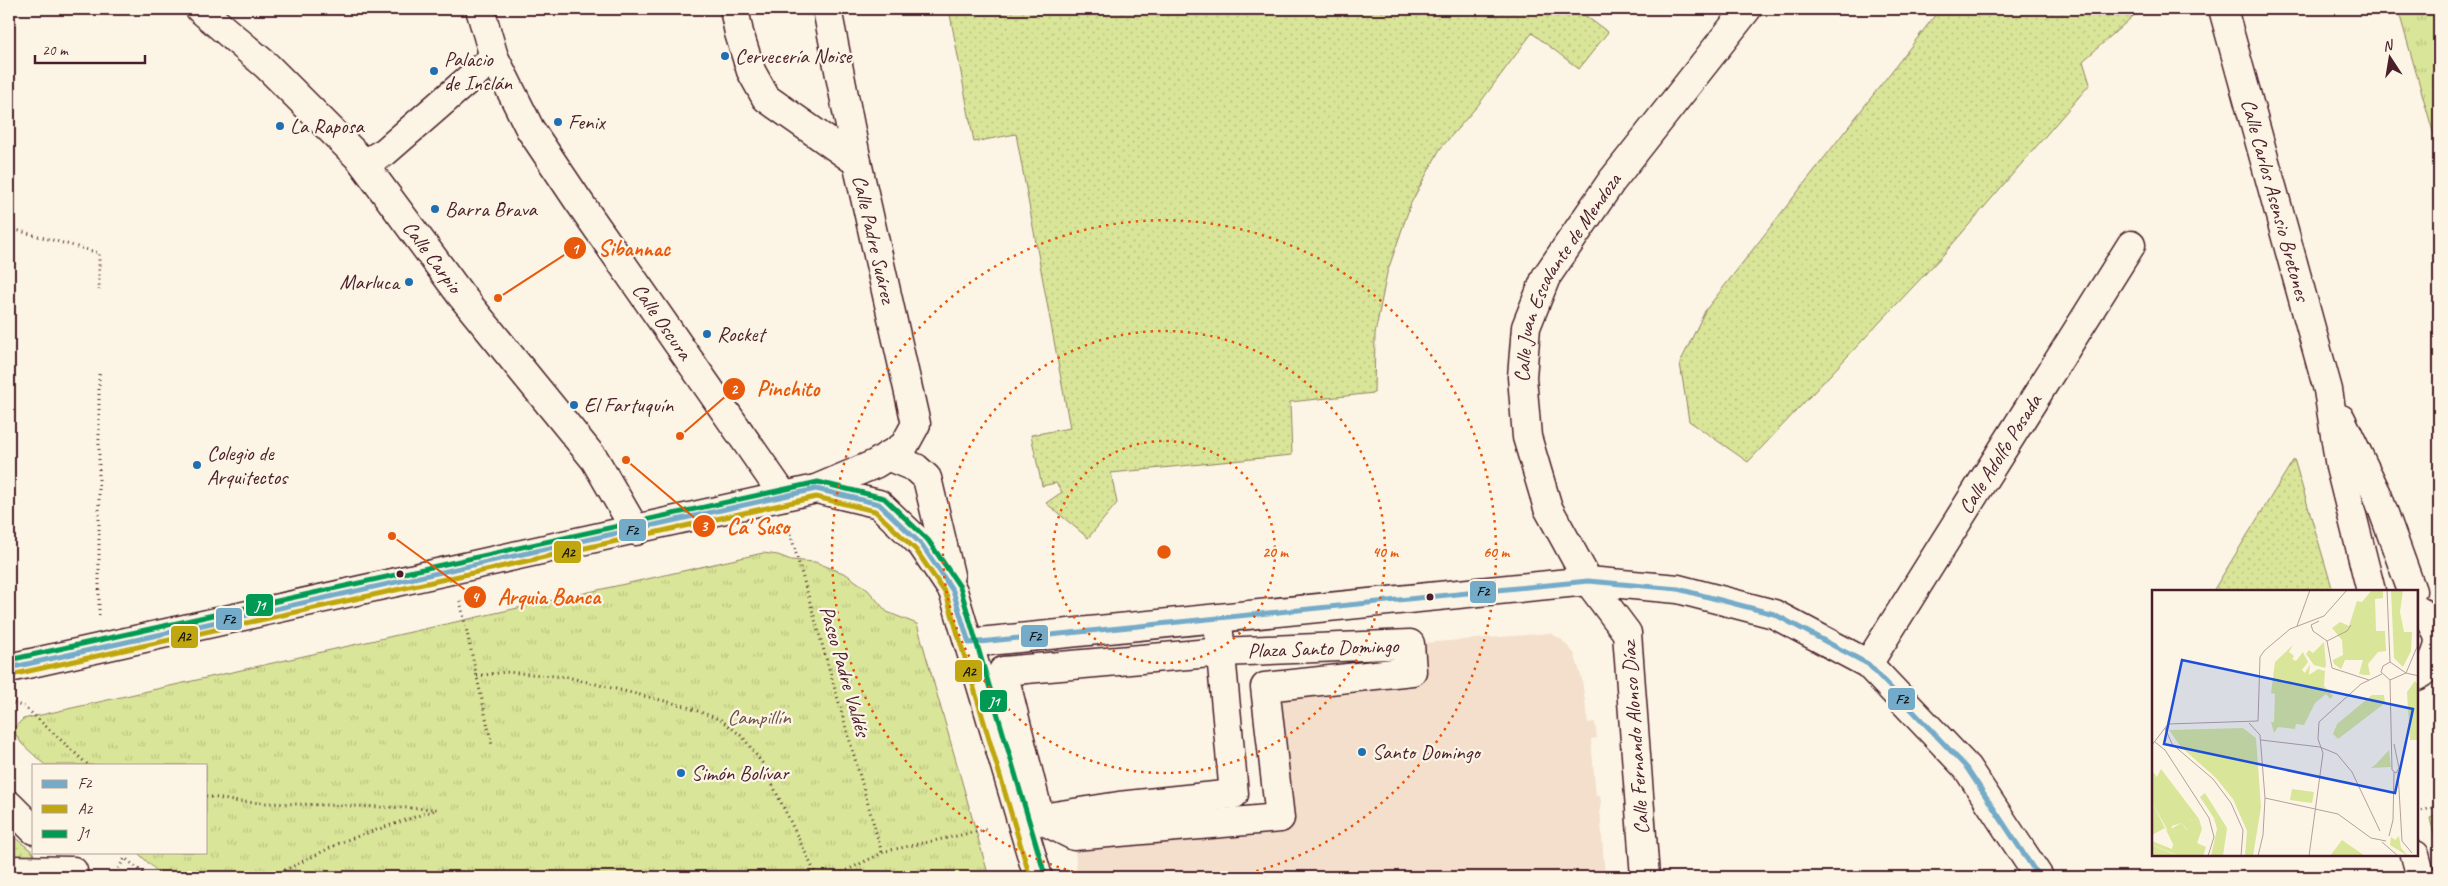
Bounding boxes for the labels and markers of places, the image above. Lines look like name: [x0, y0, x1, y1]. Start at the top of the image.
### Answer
place label: Cervecería Noise: [735, 43, 854, 69]
place label: Palacio de Inclán: [444, 46, 513, 96]
marker: Cervecería Noise: [719, 50, 731, 62]
marker: Palacio de Inclán: [428, 65, 440, 77]
place label: Fenix: [568, 109, 606, 135]
place label: La Raposa: [290, 113, 366, 139]
marker: Fenix: [552, 116, 564, 128]
marker: La Raposa: [274, 120, 286, 132]
place label: Barra Brava: [445, 196, 538, 222]
marker: Barra Brava: [429, 203, 441, 215]
callout: Sibannac: [563, 230, 680, 267]
place label: Marluca: [339, 269, 401, 295]
marker: Marluca: [403, 276, 415, 288]
place label: Rocket: [717, 321, 767, 347]
marker: Rocket: [701, 328, 713, 340]
callout: Pinchito: [722, 370, 829, 407]
place label: El Fartuquín: [584, 392, 674, 418]
marker: El Fartuquín: [568, 399, 580, 411]
place label: Colegio de Arquitectos: [207, 440, 289, 490]
marker: Colegio de Arquitectos: [191, 459, 203, 471]
callout: Ca' Suso: [691, 507, 799, 544]
centre of rings: [1155, 543, 1173, 561]
unlabelled marker: [395, 569, 405, 579]
callout: Arquia Banca: [463, 578, 610, 615]
unlabelled marker: [1425, 592, 1435, 602]
place label: Santo Domingo: [1372, 739, 1482, 765]
marker: Santo Domingo: [1356, 746, 1368, 758]
place label: Simón Bolívar: [691, 760, 790, 786]
marker: Simón Bolívar: [675, 767, 687, 779]

